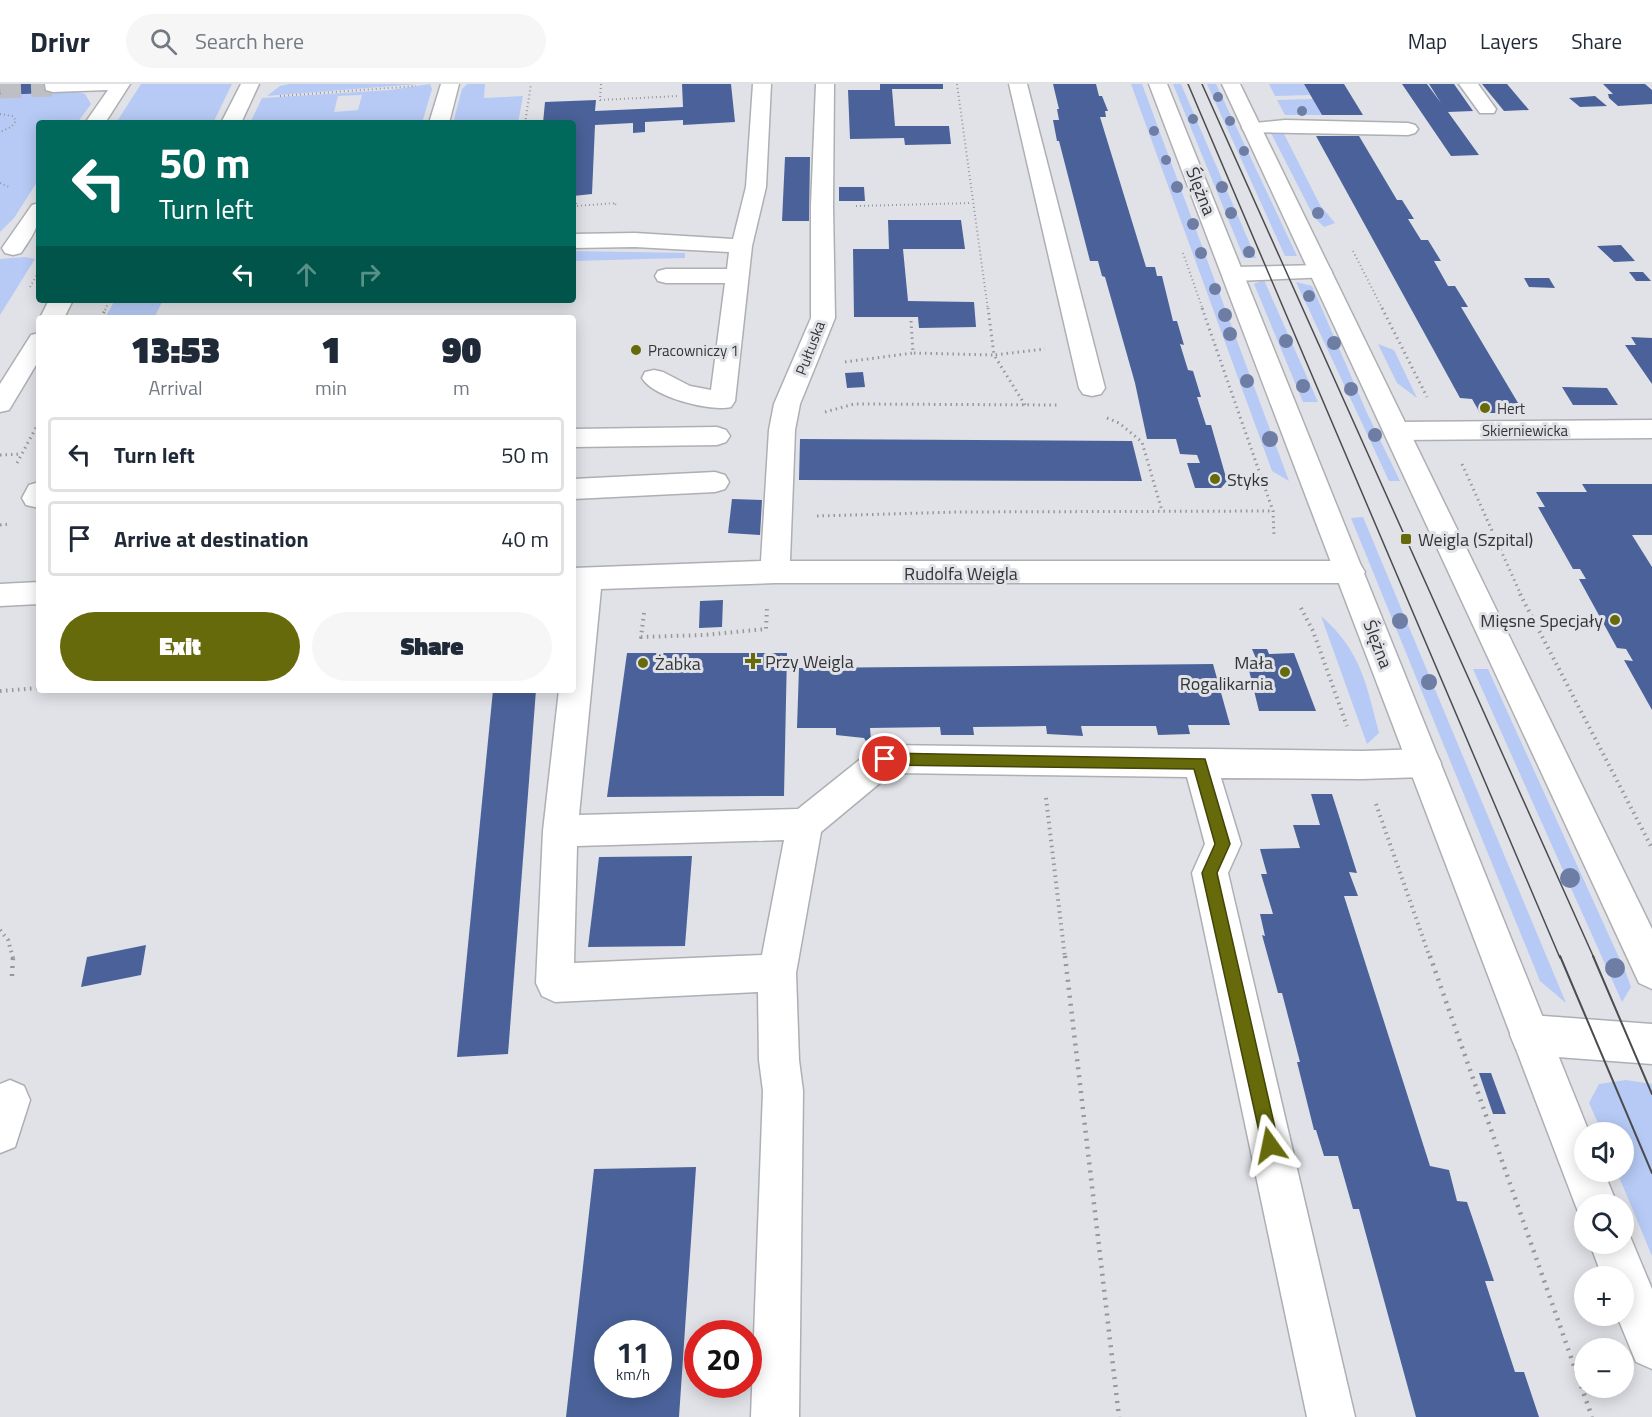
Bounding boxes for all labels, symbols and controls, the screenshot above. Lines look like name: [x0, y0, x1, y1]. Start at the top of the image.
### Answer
search box: [126, 14, 546, 68]
text: Drivr: [30, 20, 90, 63]
text: Search here: [195, 24, 304, 58]
icon: search: [147, 25, 180, 58]
text: Map: [1408, 25, 1447, 57]
text: Layers: [1480, 25, 1538, 57]
text: Share: [1571, 25, 1622, 57]
text: 50 m: [159, 130, 251, 194]
icon: left: [60, 144, 138, 222]
street label: Ślężna: [1179, 163, 1223, 219]
text: Turn left: [159, 188, 253, 229]
icon: left: [227, 258, 260, 291]
icon: ahead: [290, 258, 323, 291]
icon: right: [353, 258, 386, 291]
street label: Pułtuska: [789, 317, 831, 378]
text: 13:53: [131, 322, 220, 377]
text: 1: [321, 322, 341, 377]
text: 90: [442, 322, 481, 377]
place label: Pracowniczy 1: [648, 339, 739, 362]
marker: Pracowniczy 1: [629, 343, 643, 357]
text: Arrival: [148, 372, 203, 403]
text: min: [315, 372, 347, 403]
text: m: [453, 372, 470, 403]
place label: Hert: [1497, 397, 1526, 420]
marker: Hert: [1478, 401, 1492, 415]
street label: Skierniewicka: [1482, 419, 1569, 442]
icon: left: [63, 438, 96, 471]
text: Turn left: [114, 438, 195, 472]
text: 50 m: [501, 438, 549, 472]
place label: Styks: [1227, 466, 1269, 493]
marker: Styks: [1208, 472, 1222, 486]
icon: arrive: [63, 522, 96, 555]
text: Arrive at destination: [114, 522, 309, 556]
text: 40 m: [501, 522, 549, 556]
place label: Weigla (Szpital): [1418, 526, 1533, 553]
marker: Weigla (Szpital): [1399, 532, 1413, 546]
street label: Rudolfa Weigla: [904, 560, 1018, 587]
place label: Mięsne Specjały: [1480, 607, 1603, 634]
button: Exit: [60, 612, 300, 681]
button: Share: [312, 612, 552, 681]
marker: Mięsne Specjały: [1608, 613, 1622, 627]
street label: Ślężna: [1356, 616, 1400, 672]
place label: Przy Weigla: [765, 648, 854, 675]
place label: Mała Rogalikarnia: [1180, 649, 1273, 697]
place label: Żabka: [655, 650, 701, 677]
marker: Przy Weigla: [746, 654, 760, 668]
marker: Żabka: [636, 656, 650, 670]
marker: Mała Rogalikarnia: [1278, 665, 1292, 679]
pin: [859, 733, 910, 784]
icon: arrive: [868, 742, 901, 775]
position arrow: [1238, 1113, 1302, 1177]
map controls: [1574, 1122, 1634, 1398]
button: sound: [1574, 1122, 1634, 1182]
button: search: [1574, 1194, 1634, 1254]
button: +: [1574, 1266, 1634, 1326]
speed limit sign: 20: [684, 1320, 762, 1398]
text: 11: [616, 1329, 650, 1375]
button: −: [1574, 1338, 1634, 1398]
text: km/h: [616, 1363, 650, 1386]

